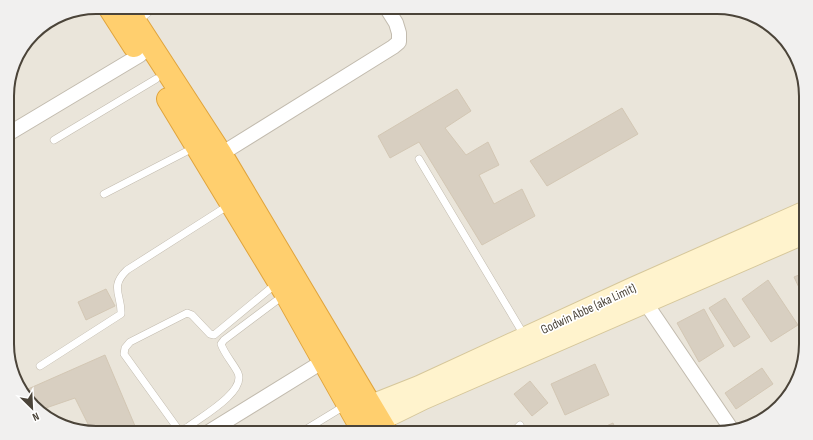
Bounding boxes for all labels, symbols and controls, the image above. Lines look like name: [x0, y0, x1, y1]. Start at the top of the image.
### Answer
street label: Godwin Abbe (aka Limit): [538, 280, 639, 338]
north arrow: [12, 388, 52, 428]
text: N: [30, 410, 41, 424]

